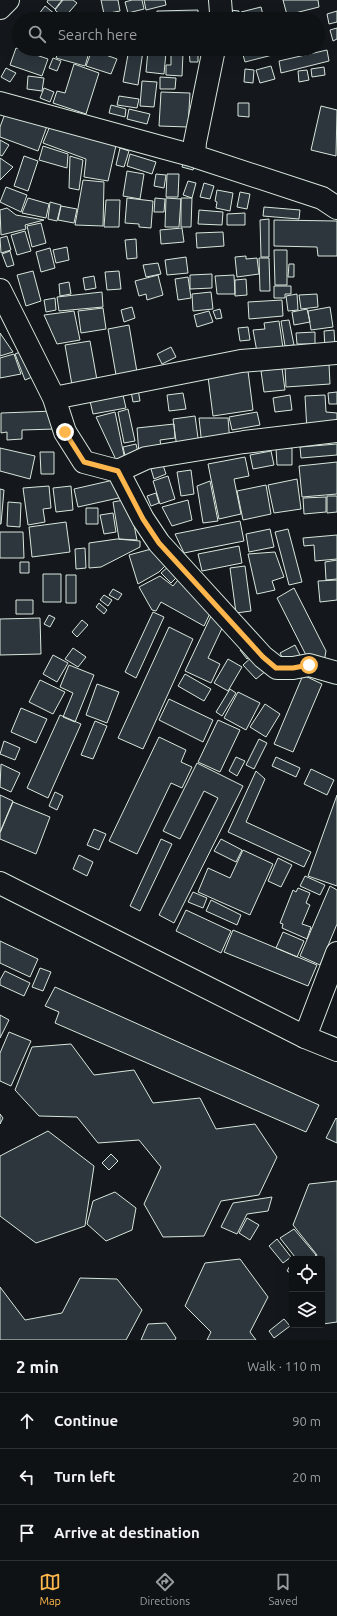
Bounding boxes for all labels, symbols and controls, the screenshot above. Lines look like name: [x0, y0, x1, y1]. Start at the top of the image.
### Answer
search box: [12, 12, 325, 56]
icon: search: [26, 23, 48, 45]
text: Search here: [58, 26, 137, 43]
route end: [56, 423, 74, 441]
route start: [300, 656, 318, 674]
map controls: [289, 1256, 325, 1328]
button: locate: [289, 1256, 325, 1292]
button: layers: [289, 1292, 325, 1328]
text: 2 min: [16, 1357, 59, 1376]
text: Walk · 110 m: [247, 1359, 321, 1373]
icon: ahead: [16, 1410, 38, 1432]
text: Continue: [54, 1412, 118, 1429]
text: 90 m: [292, 1414, 321, 1428]
icon: left: [16, 1466, 38, 1488]
text: Turn left: [54, 1468, 115, 1485]
text: 20 m: [292, 1470, 321, 1484]
icon: arrive: [16, 1522, 38, 1544]
text: Arrive at destination: [54, 1524, 200, 1541]
tab: Map: [39, 1571, 61, 1607]
tab: Directions: [140, 1571, 190, 1607]
tab: Saved: [268, 1571, 298, 1607]

